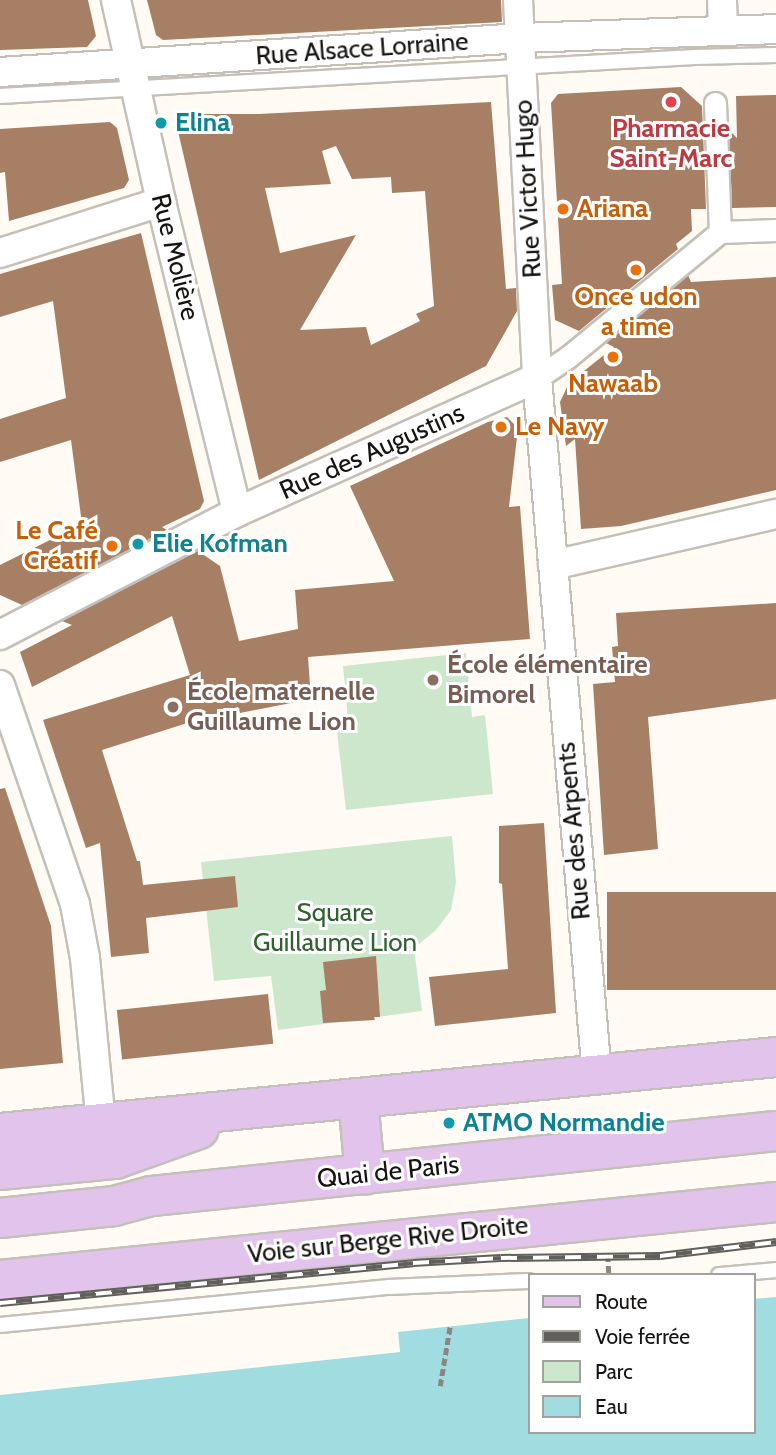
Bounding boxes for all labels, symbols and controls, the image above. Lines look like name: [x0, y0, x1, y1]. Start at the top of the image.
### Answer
street label: Rue Alsace Lorraine: [255, 26, 469, 72]
marker: Pharmacie Saint-Marc: [663, 94, 679, 110]
street label: Rue Victor Hugo: [508, 99, 548, 279]
place label: Elina: [175, 107, 230, 139]
place label: Pharmacie Saint-Marc: [610, 113, 732, 174]
marker: Elina: [153, 115, 169, 131]
street label: Rue Molière: [144, 190, 206, 324]
place label: Ariana: [577, 193, 648, 225]
marker: Ariana: [555, 201, 571, 217]
marker: Once udon a time: [628, 262, 644, 278]
place label: Once udon a time: [574, 281, 698, 342]
marker: Nawaab: [605, 349, 621, 365]
place label: Nawaab: [568, 368, 658, 400]
street label: Rue des Augustins: [275, 397, 469, 507]
place label: Le Navy: [515, 411, 605, 443]
marker: Le Navy: [493, 419, 509, 435]
place label: Le Café Créatif: [15, 515, 98, 576]
place label: Elie Kofman: [152, 528, 288, 560]
marker: Elie Kofman: [130, 536, 146, 552]
marker: Le Café Créatif: [104, 538, 120, 554]
place label: École élémentaire Bimorel: [447, 649, 648, 710]
marker: École élémentaire Bimorel: [425, 672, 441, 688]
place label: École maternelle Guillaume Lion: [187, 676, 375, 738]
marker: École maternelle Guillaume Lion: [165, 699, 181, 715]
street label: Rue des Arpents: [551, 741, 597, 921]
park label: Square Guillaume Lion: [253, 897, 417, 958]
place label: ATMO Normandie: [463, 1107, 665, 1139]
marker: ATMO Normandie: [441, 1115, 457, 1131]
street label: Quai de Paris: [316, 1149, 460, 1195]
street label: Voie sur Berge Rive Droite: [246, 1210, 530, 1270]
legend: [528, 1273, 755, 1434]
text: Route: [595, 1289, 648, 1314]
text: Voie ferrée: [595, 1324, 690, 1349]
text: Parc: [595, 1359, 633, 1384]
text: Eau: [595, 1394, 628, 1419]

